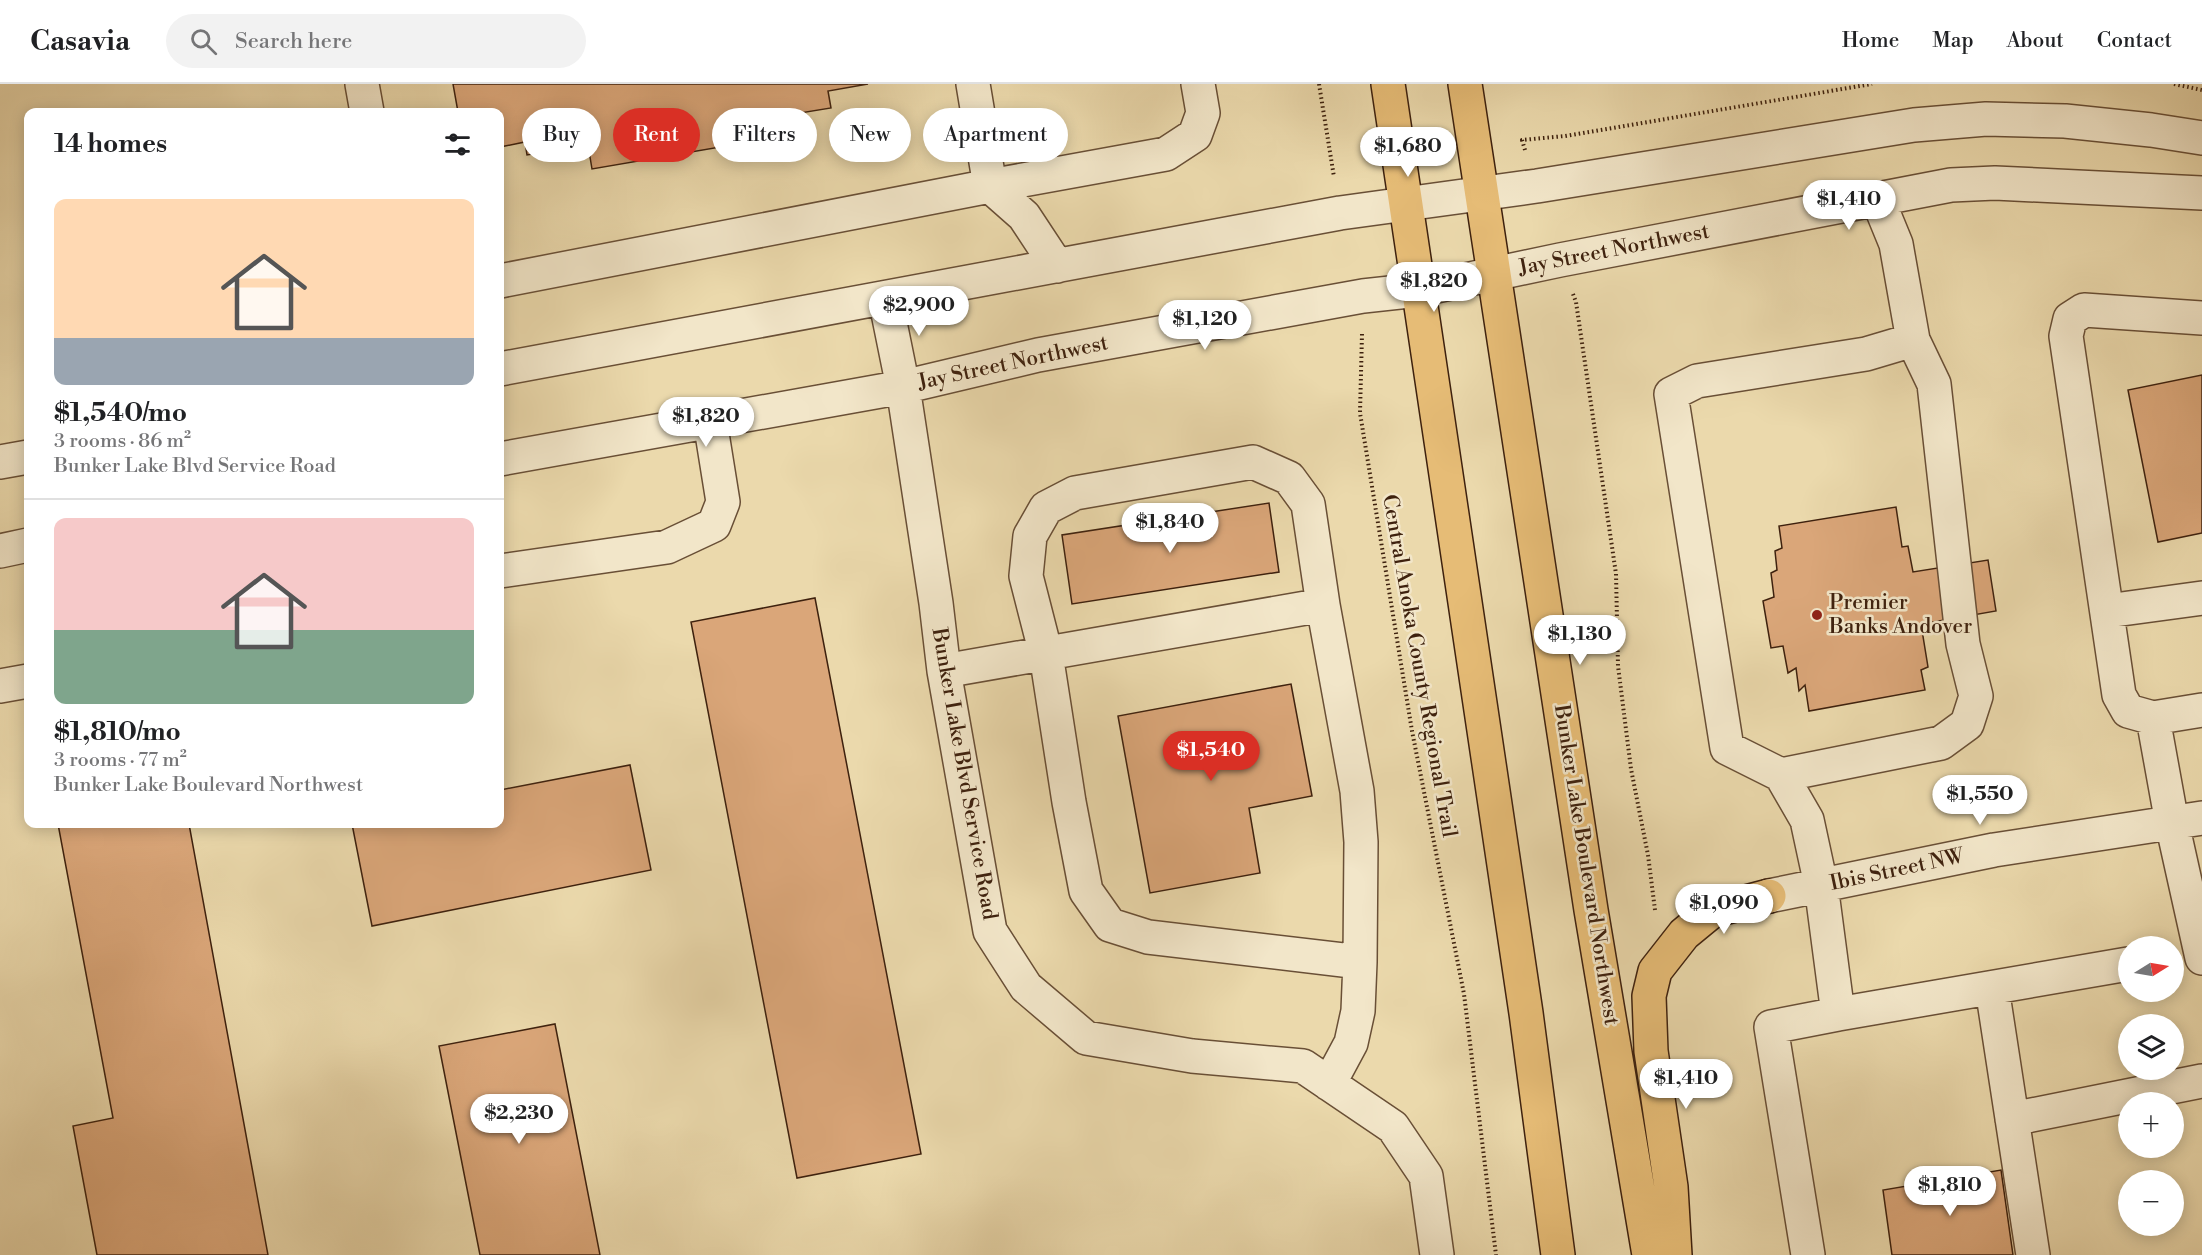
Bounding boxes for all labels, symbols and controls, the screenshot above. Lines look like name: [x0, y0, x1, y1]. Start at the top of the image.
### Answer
search box: [166, 14, 586, 68]
text: Casavia: [30, 24, 130, 59]
icon: search: [187, 25, 220, 58]
text: Search here: [235, 28, 352, 55]
text: Home: [1842, 28, 1899, 54]
text: Map: [1932, 28, 1974, 54]
text: About: [2007, 28, 2064, 54]
text: Contact: [2097, 28, 2172, 54]
chip: Buy: [522, 108, 601, 162]
chip: Rent: [613, 108, 700, 162]
chip: Filters: [712, 108, 817, 162]
chip: New: [829, 108, 911, 162]
chip: Apartment: [923, 108, 1068, 162]
pin: $1,680: [1359, 127, 1457, 178]
text: 14 homes: [54, 128, 167, 160]
icon: filters: [441, 128, 474, 161]
text: $1,680: [1374, 134, 1442, 159]
pin: $1,410: [1800, 180, 1898, 231]
text: $1,410: [1817, 187, 1881, 212]
street label: Jay Street Northwest: [1515, 219, 1712, 281]
icon: home: [210, 238, 318, 346]
pin: $1,820: [1385, 262, 1483, 313]
text: $1,820: [1400, 269, 1468, 294]
pin: $2,900: [870, 286, 968, 337]
text: $2,900: [883, 293, 955, 318]
pin: $1,120: [1156, 300, 1254, 351]
text: $1,120: [1172, 307, 1238, 332]
street label: Jay Street Northwest: [914, 330, 1111, 396]
text: $1,540/mo: [54, 397, 187, 429]
pin: $1,820: [657, 397, 755, 448]
text: $1,820: [672, 404, 740, 429]
text: 3 rooms · 86 m²: [54, 429, 191, 454]
text: Bunker Lake Blvd Service Road: [54, 454, 336, 479]
street label: Central Anoka County Regional Trail: [1376, 492, 1462, 840]
pin: $1,840: [1121, 503, 1219, 554]
text: $1,840: [1136, 510, 1204, 535]
icon: home: [210, 557, 318, 665]
place label: Premier Banks Andover: [1828, 590, 1972, 640]
marker: Premier Banks Andover: [1810, 608, 1824, 622]
pin: $1,130: [1531, 615, 1629, 666]
text: $1,130: [1548, 622, 1612, 647]
street label: Bunker Lake Blvd Service Road: [925, 625, 1003, 922]
street label: Bunker Lake Boulevard Northwest: [1548, 702, 1624, 1028]
text: $1,810/mo: [54, 716, 181, 748]
pin: $1,540: [1162, 731, 1260, 782]
text: $1,540: [1177, 738, 1245, 763]
text: 3 rooms · 77 m²: [54, 748, 187, 773]
text: Bunker Lake Boulevard Northwest: [54, 773, 363, 798]
pin: $1,550: [1931, 775, 2029, 826]
text: $1,550: [1946, 782, 2014, 807]
street label: Ibis Street NW: [1828, 843, 1967, 897]
pin: $1,090: [1675, 884, 1773, 935]
text: $1,090: [1689, 891, 1759, 916]
north arrow: [2118, 936, 2184, 1002]
map controls: [2118, 936, 2184, 1236]
button: layers: [2118, 1014, 2184, 1080]
pin: $1,410: [1637, 1059, 1735, 1110]
text: $1,410: [1654, 1066, 1718, 1091]
button: +: [2118, 1092, 2184, 1158]
pin: $2,230: [470, 1094, 568, 1145]
text: $2,230: [484, 1101, 554, 1126]
pin: $1,810: [1901, 1166, 1999, 1217]
button: −: [2118, 1170, 2184, 1236]
text: $1,810: [1918, 1173, 1982, 1198]

